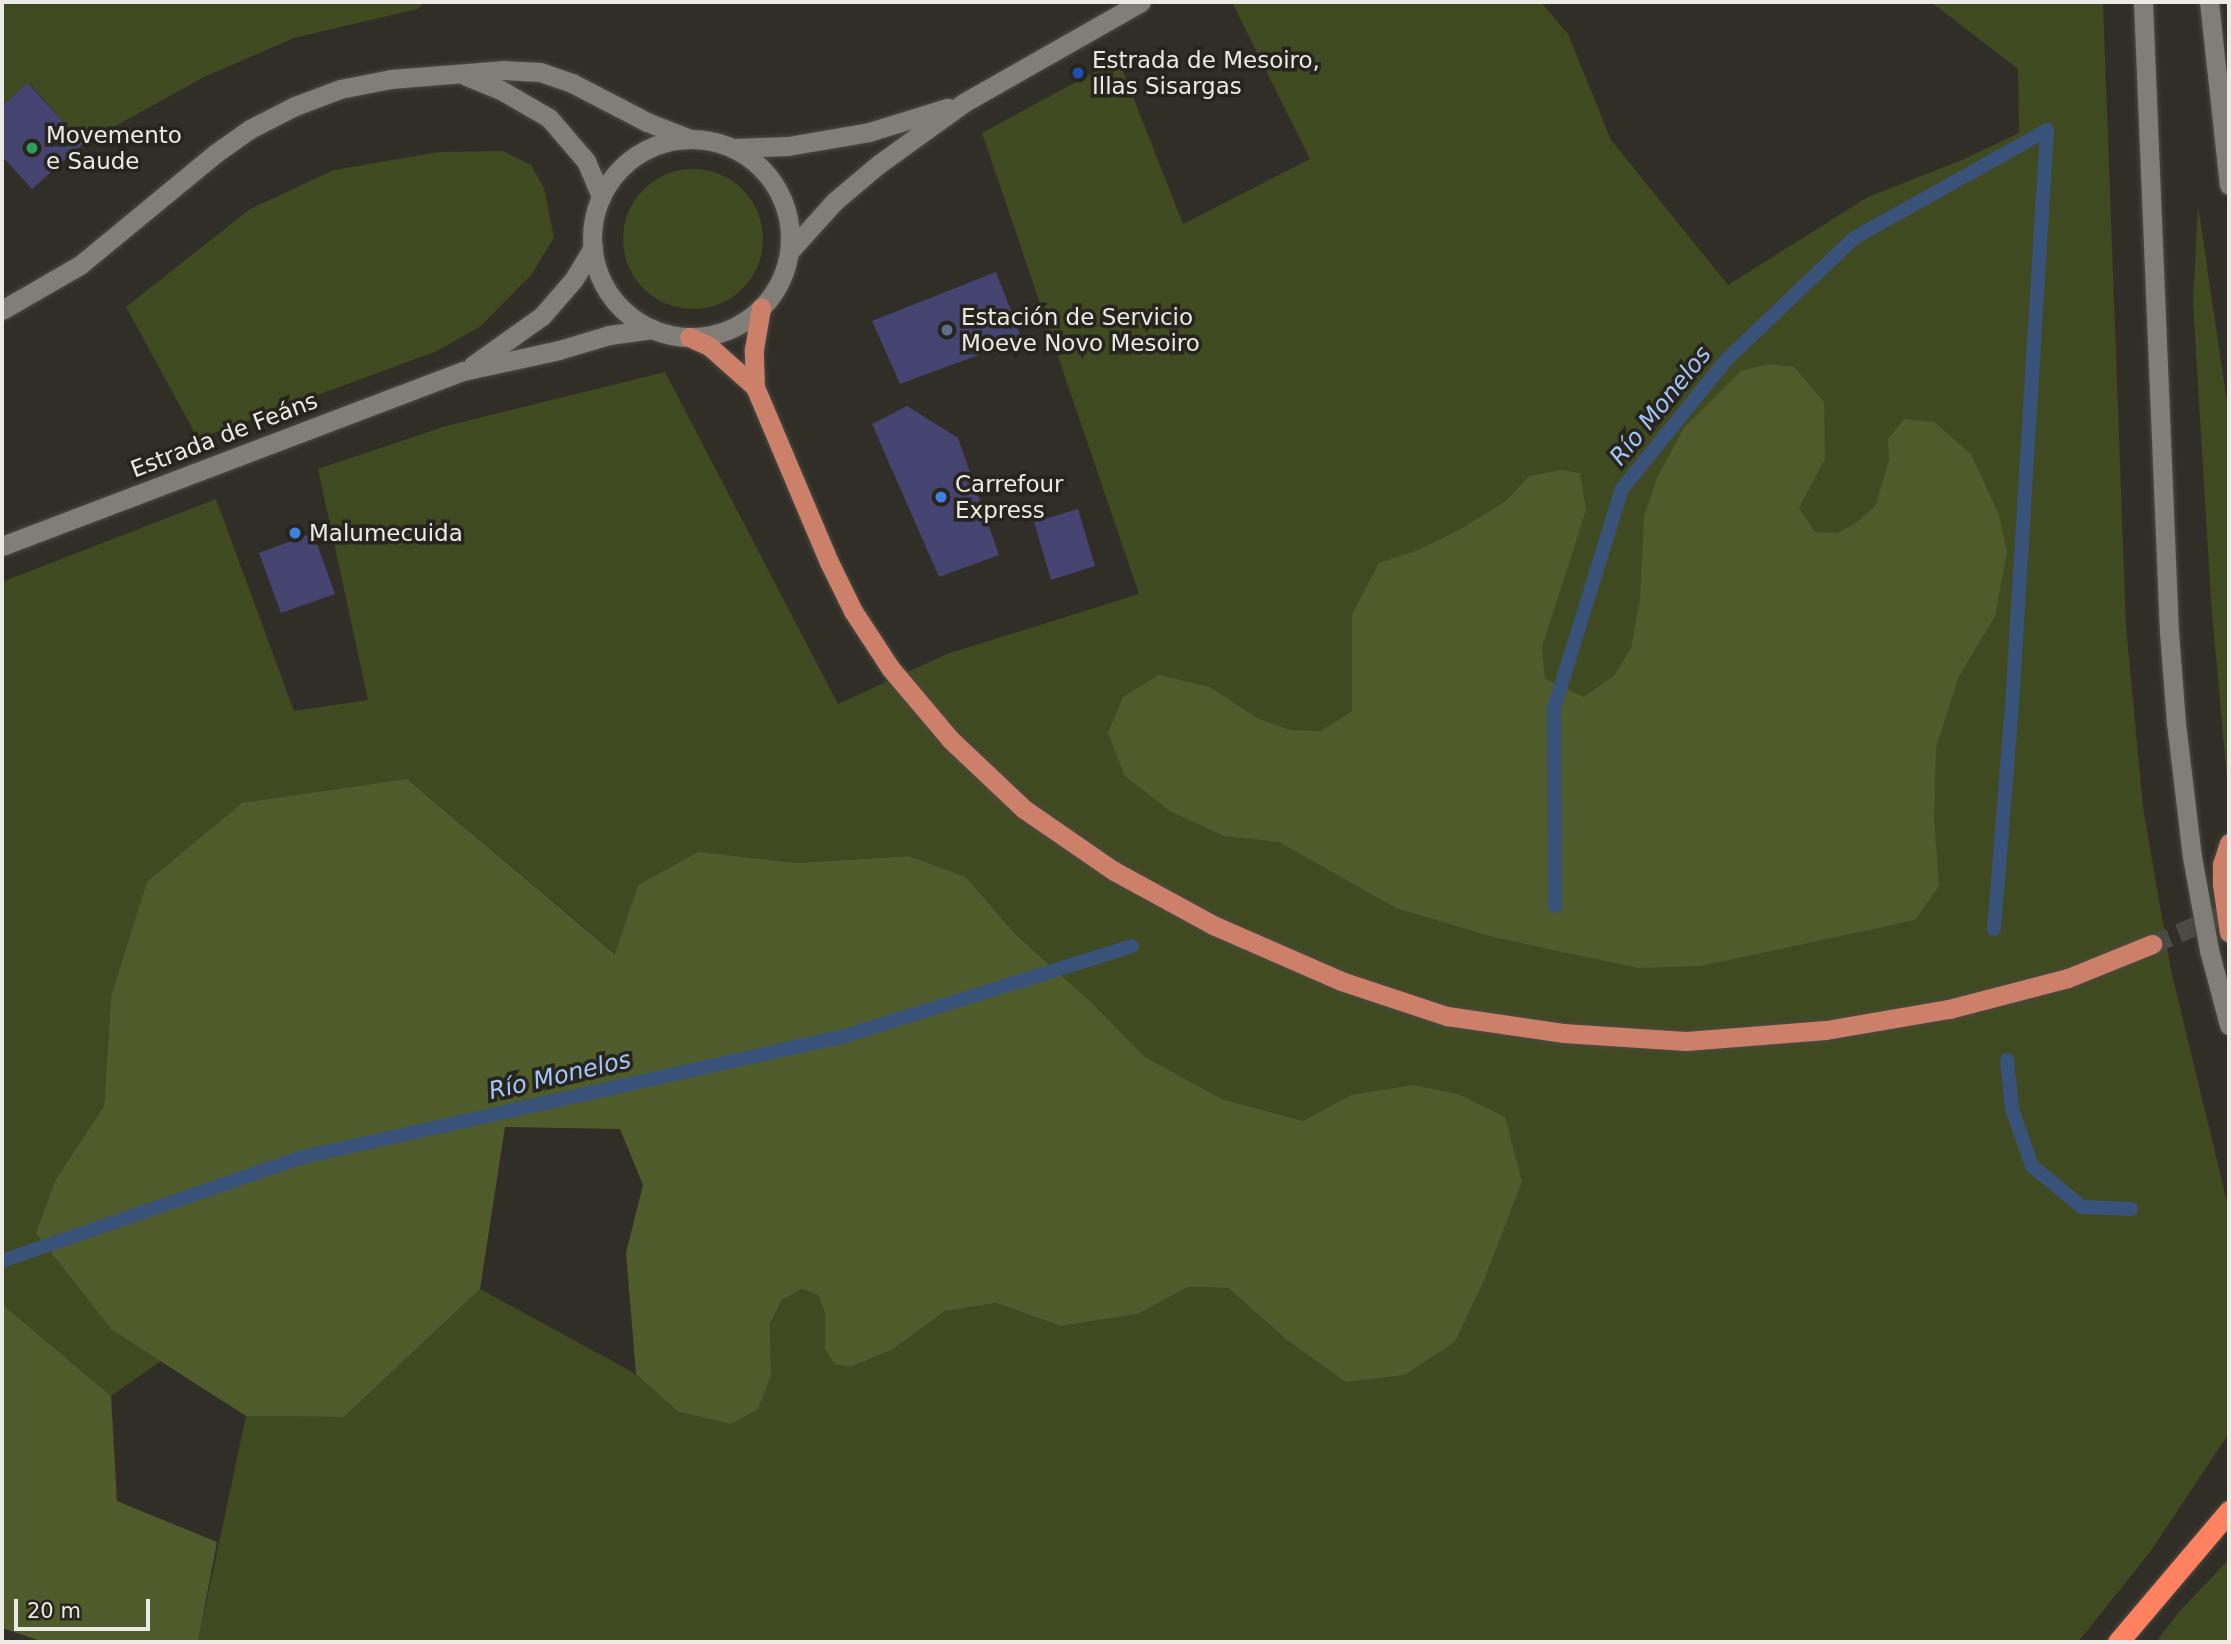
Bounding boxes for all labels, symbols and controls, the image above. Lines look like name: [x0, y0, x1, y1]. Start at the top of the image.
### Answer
place label: Estrada de Mesoiro, Illas Sisargas: [1092, 46, 1320, 100]
marker: Estrada de Mesoiro, Illas Sisargas: [1070, 65, 1086, 81]
place label: Movemento e Saude: [46, 121, 182, 175]
marker: Movemento e Saude: [24, 140, 40, 156]
place label: Estación de Servicio Moeve Novo Mesoiro: [961, 303, 1200, 357]
marker: Estación de Servicio Moeve Novo Mesoiro: [939, 322, 955, 338]
water label: Río Monelos: [1604, 341, 1718, 471]
street label: Estrada de Feáns: [127, 387, 321, 483]
place label: Carrefour Express: [955, 470, 1064, 524]
marker: Carrefour Express: [933, 489, 949, 505]
place label: Malumecuida: [309, 519, 463, 547]
marker: Malumecuida: [287, 525, 303, 541]
water label: Río Monelos: [486, 1046, 634, 1106]
scale bar: [18, 1584, 154, 1628]
text: 20 m: [27, 1599, 81, 1623]

